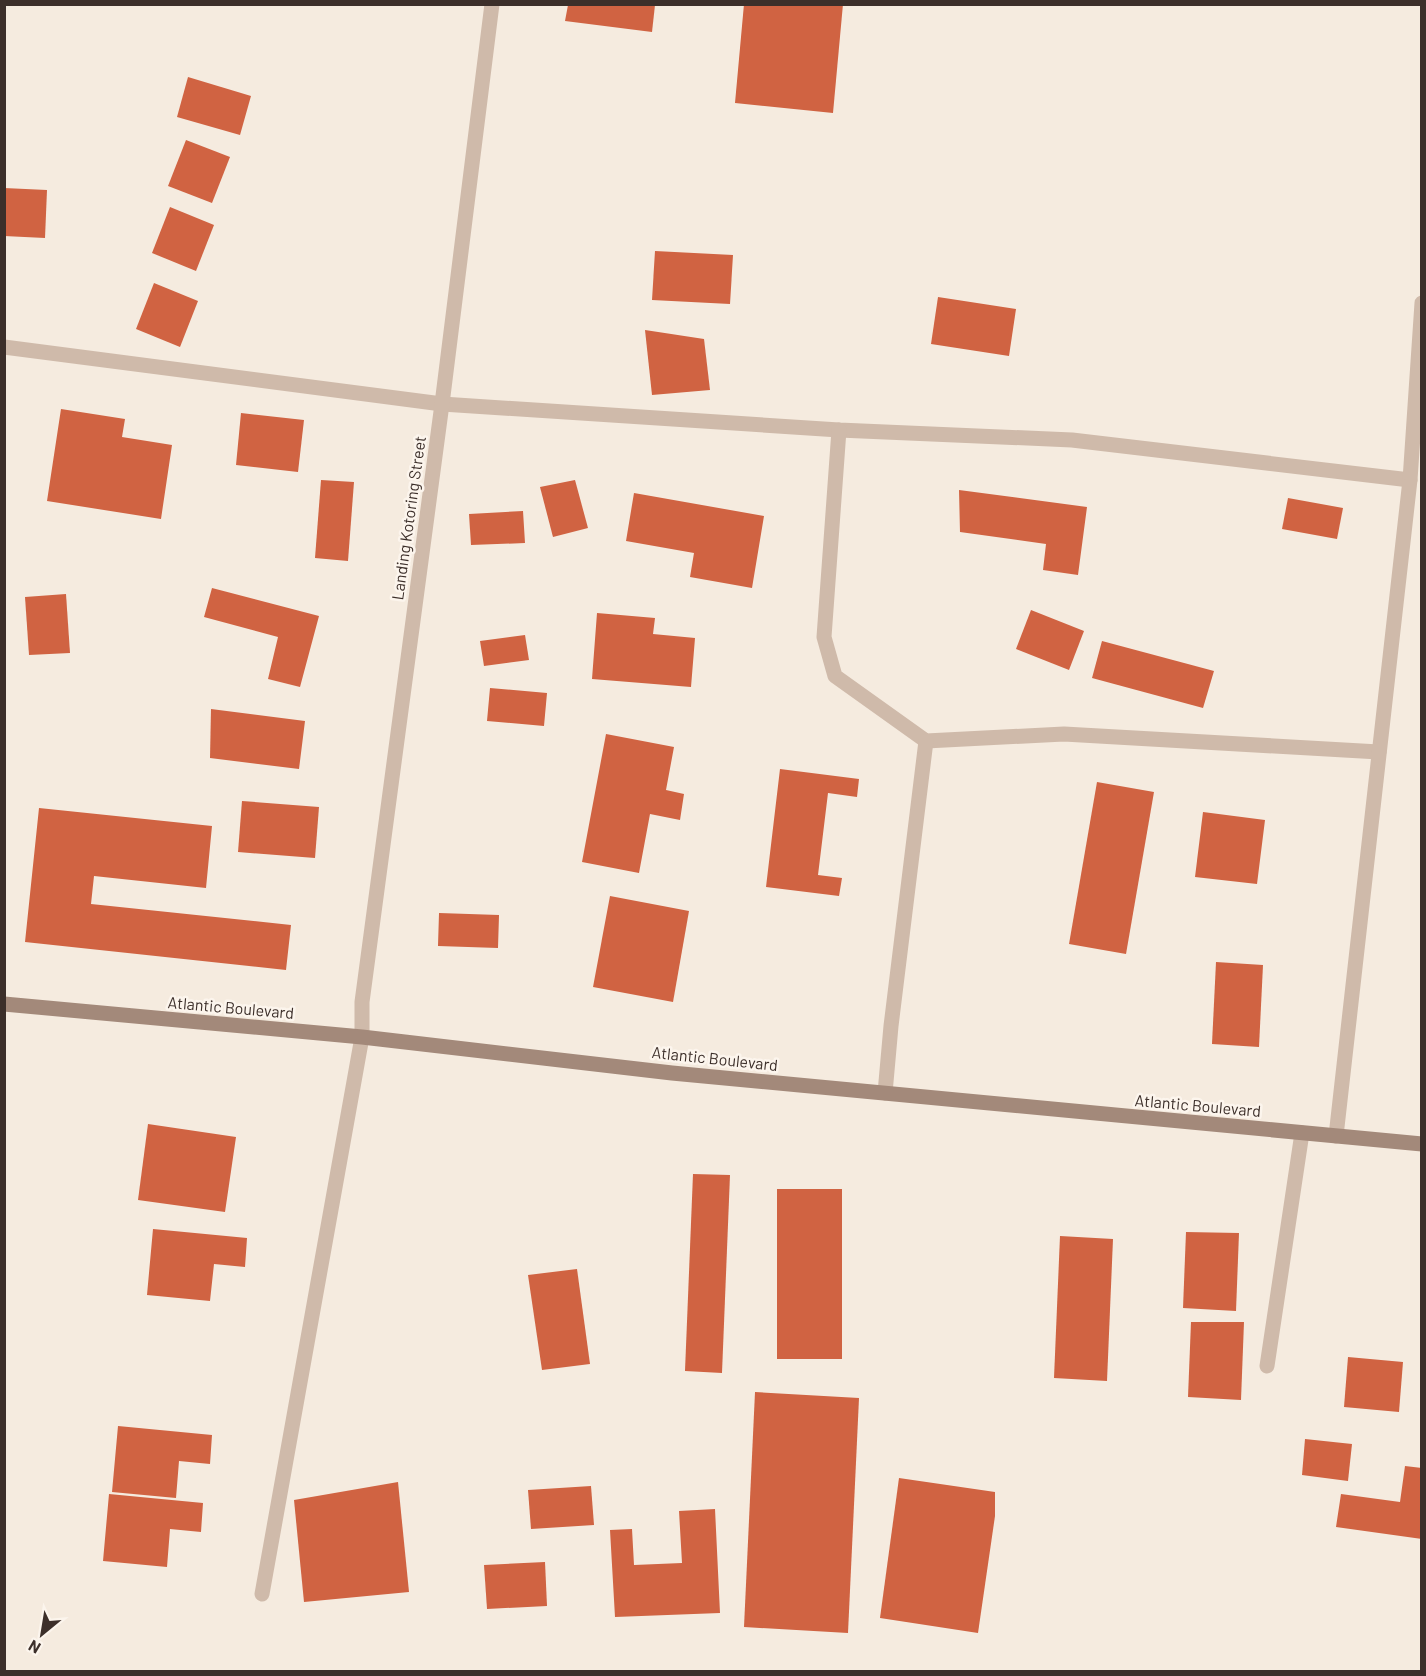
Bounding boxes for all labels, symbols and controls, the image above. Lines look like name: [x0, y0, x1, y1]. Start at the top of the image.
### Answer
street label: Landing Kotoring Street: [387, 435, 429, 601]
street label: Atlantic Boulevard: [167, 992, 295, 1022]
street label: Atlantic Boulevard: [651, 1042, 779, 1074]
street label: Atlantic Boulevard: [1134, 1090, 1262, 1120]
north arrow: [12, 1604, 72, 1664]
text: N: [25, 1637, 44, 1658]

